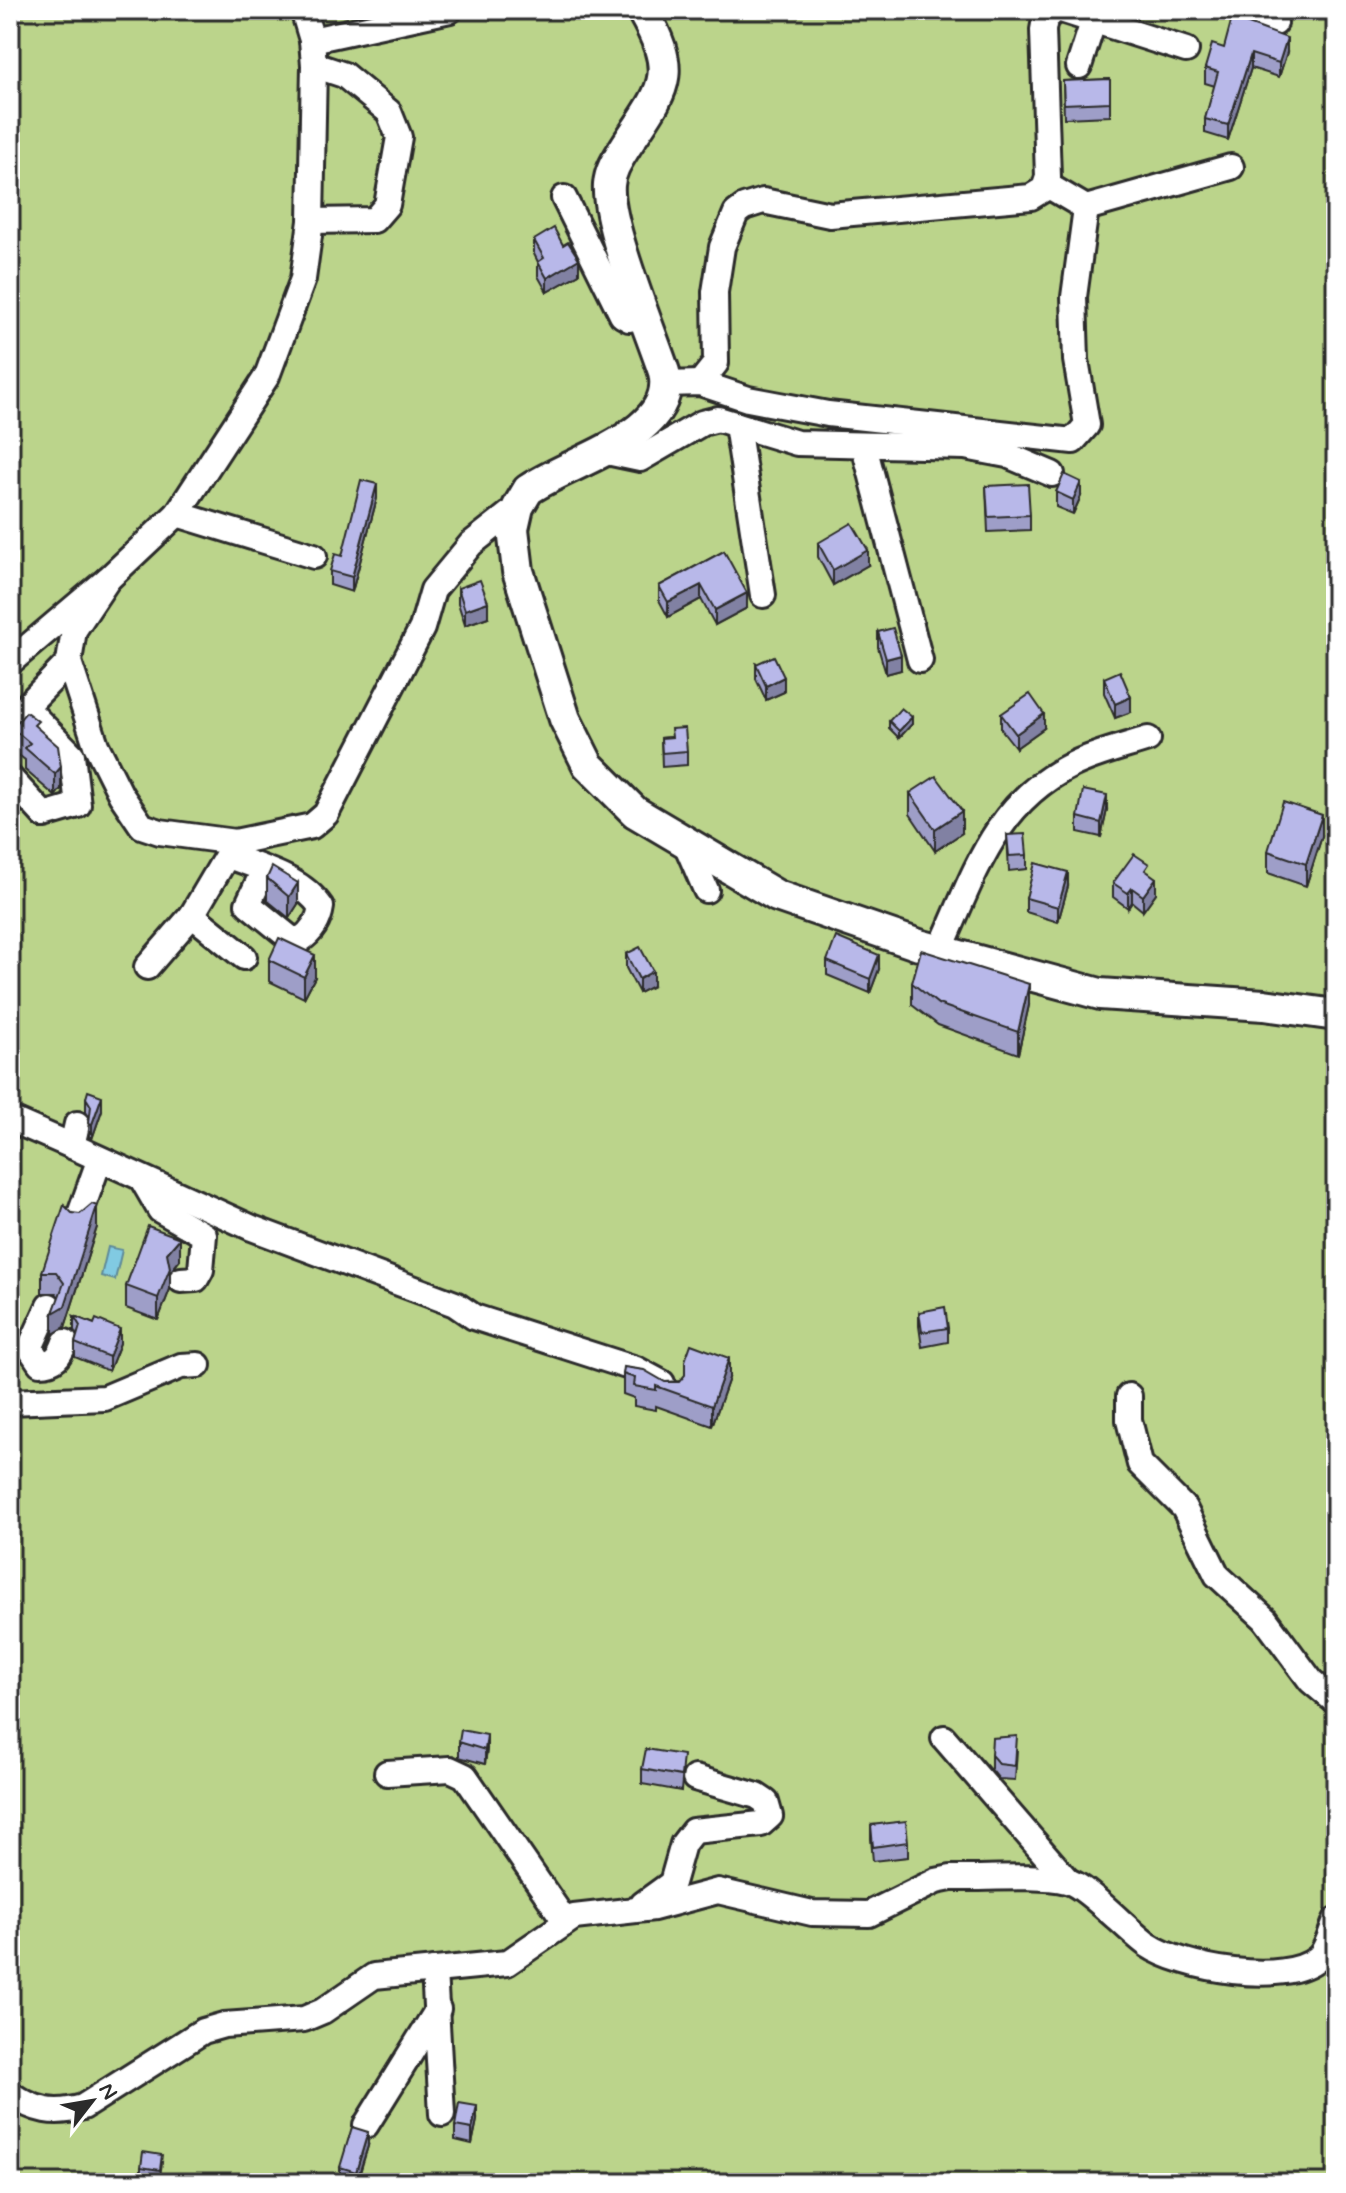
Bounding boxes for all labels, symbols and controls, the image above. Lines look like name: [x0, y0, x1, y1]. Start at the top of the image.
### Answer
north arrow: [52, 2061, 132, 2141]
text: N: [92, 2078, 123, 2105]

